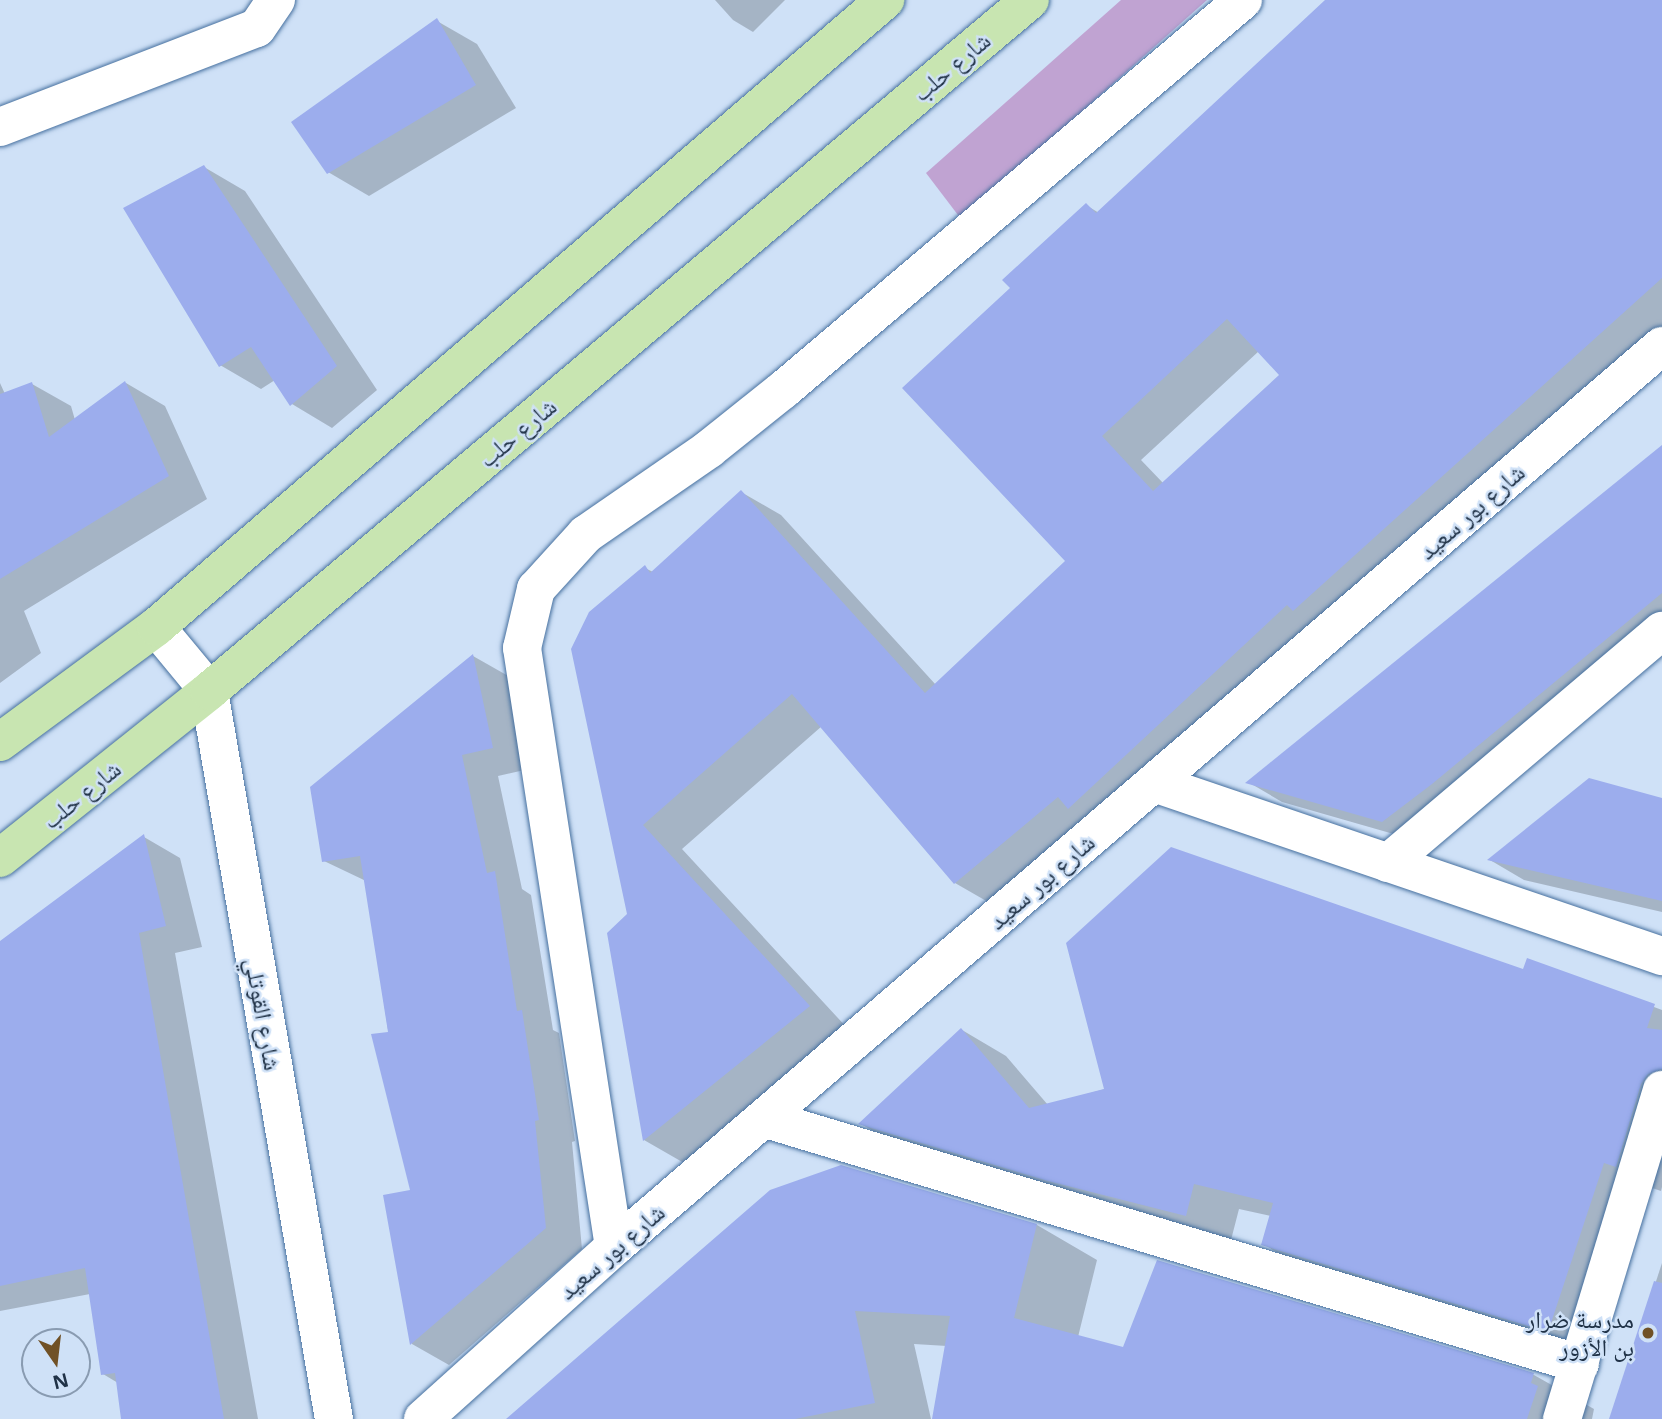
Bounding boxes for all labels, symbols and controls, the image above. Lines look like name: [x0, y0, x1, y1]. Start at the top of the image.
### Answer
street label: شارع حلب: [906, 25, 996, 107]
street label: شارع حلب: [472, 391, 562, 473]
street label: شارع بور سعيد: [1412, 457, 1530, 565]
street label: شارع حلب: [36, 754, 126, 834]
street label: شارع بور سعيد: [982, 827, 1100, 935]
street label: شارع القوتلي: [240, 955, 288, 1073]
street label: شارع بور سعيد: [552, 1197, 670, 1305]
place label: مدرسة ضرار بن الأزور: [1526, 1305, 1634, 1361]
marker: مدرسة ضرار بن الأزور: [1640, 1325, 1656, 1341]
north arrow: [21, 1328, 91, 1398]
text: N: [50, 1367, 71, 1396]

